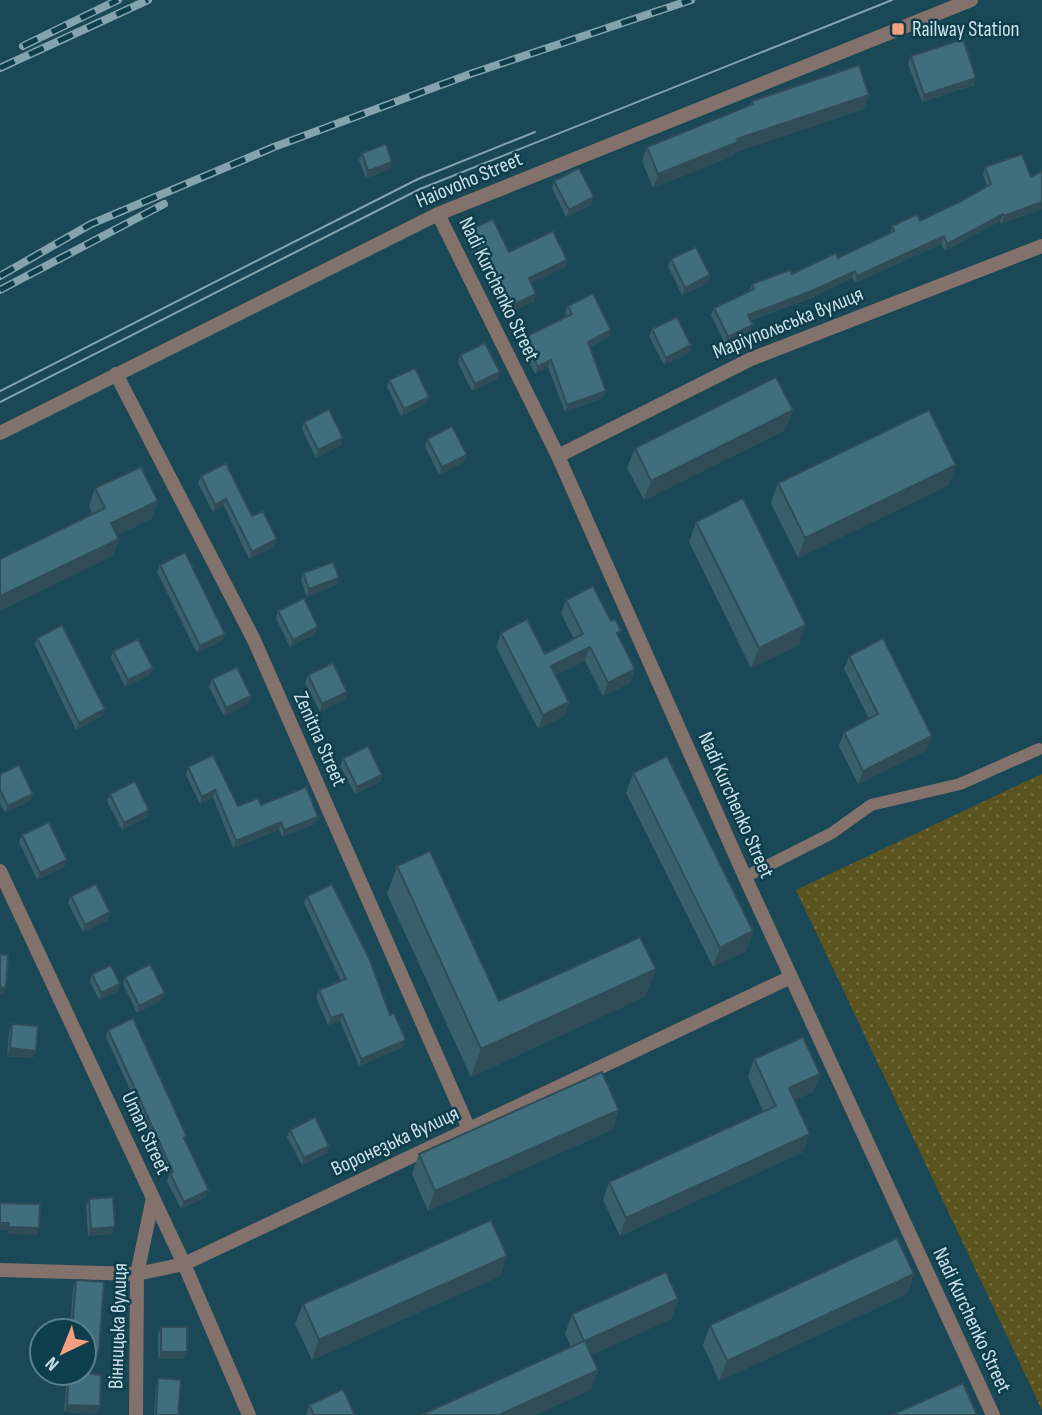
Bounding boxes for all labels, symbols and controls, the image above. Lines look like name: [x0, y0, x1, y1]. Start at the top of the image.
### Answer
place label: Railway Station: [912, 17, 1020, 42]
marker: Railway Station: [890, 21, 906, 37]
street label: Haiovoho Street: [412, 146, 526, 214]
street label: Nadi Kurchenko Street: [453, 213, 545, 365]
street label: Маріупольська вулиця: [709, 281, 867, 365]
street label: Zenitna Street: [288, 688, 352, 790]
street label: Nadi Kurchenko Street: [693, 728, 779, 882]
street label: Uman Street: [116, 1088, 176, 1178]
street label: Воронезька вулиця: [327, 1101, 463, 1181]
street label: Nadi Kurchenko Street: [927, 1243, 1017, 1397]
street label: Вінницька вулиця: [103, 1263, 133, 1389]
north arrow: [28, 1317, 98, 1387]
text: N: [41, 1351, 64, 1375]

